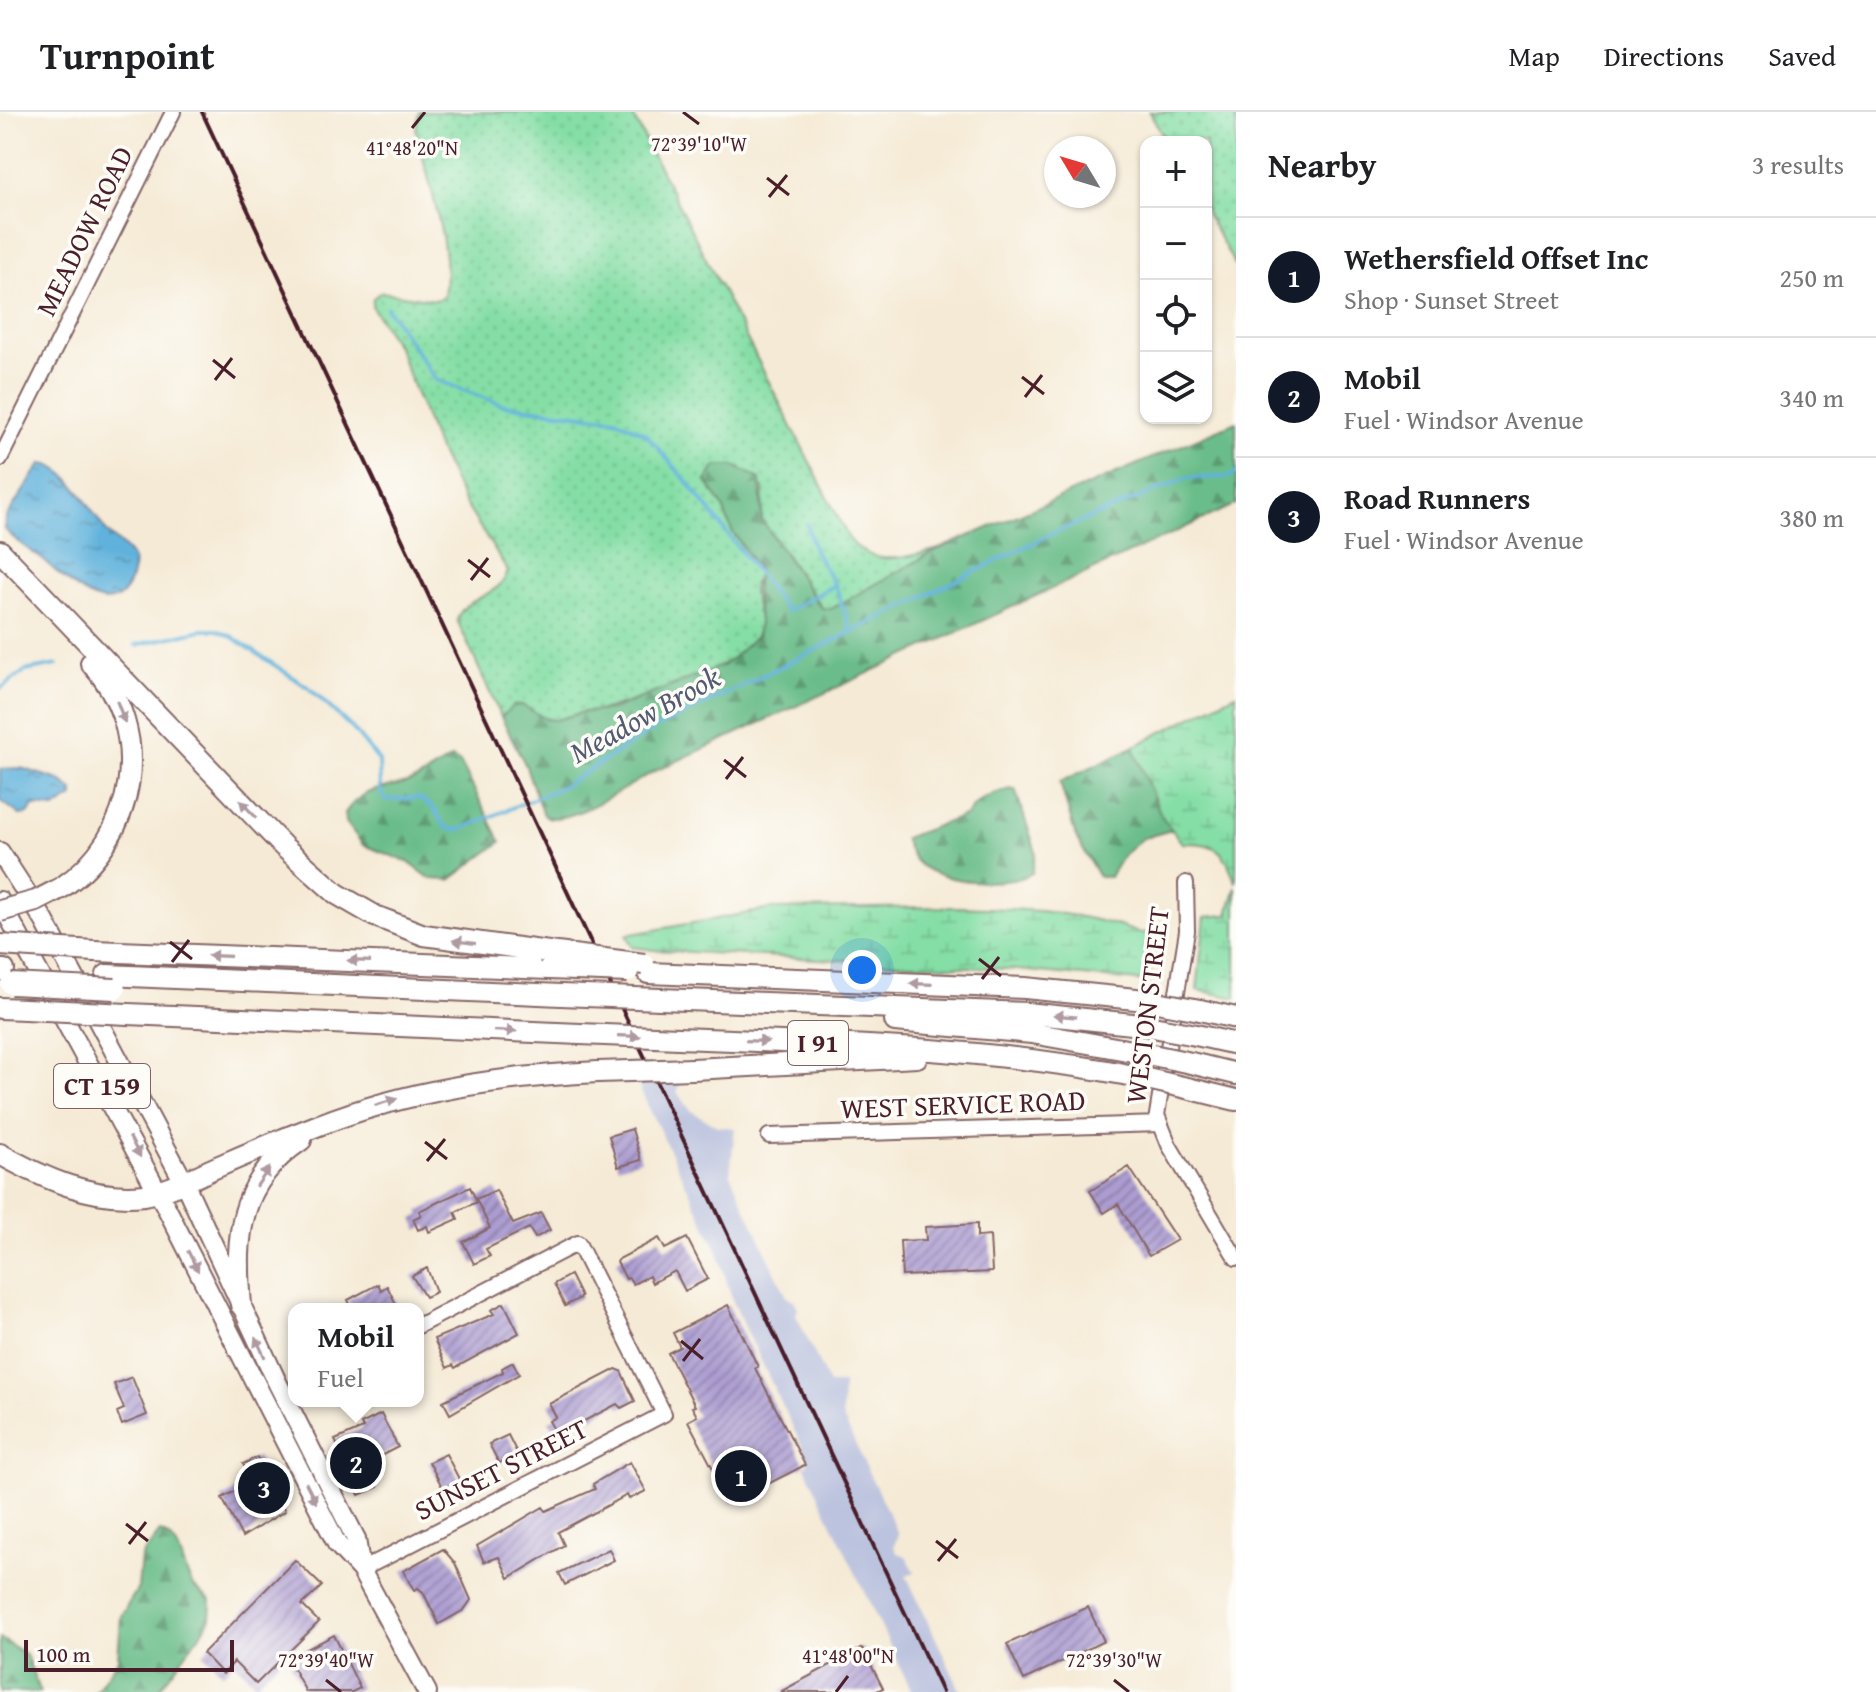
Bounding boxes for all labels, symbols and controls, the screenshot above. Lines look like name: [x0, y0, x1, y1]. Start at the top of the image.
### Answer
text: Turnpoint: [40, 27, 215, 83]
text: Map: [1508, 35, 1560, 76]
text: Directions: [1604, 35, 1724, 76]
text: Saved: [1768, 35, 1836, 76]
text: 72°39'10"W: [651, 129, 747, 158]
text: 41°48'20"N: [366, 133, 458, 162]
north arrow: [1044, 136, 1116, 208]
map controls: [1140, 136, 1212, 424]
button: +: [1140, 136, 1212, 208]
street label: MEADOW ROAD: [25, 139, 142, 323]
text: Nearby: [1268, 140, 1377, 189]
text: 3 results: [1752, 145, 1844, 184]
button: −: [1140, 208, 1212, 280]
text: Wethersfield Offset Inc: [1344, 236, 1648, 280]
text: 1: [1287, 258, 1301, 297]
text: 250 m: [1779, 258, 1844, 297]
button: locate: [1140, 280, 1212, 352]
text: Shop · Sunset Street: [1344, 280, 1559, 319]
button: layers: [1140, 352, 1212, 424]
text: Mobil: [1344, 356, 1421, 400]
text: 2: [1287, 378, 1301, 417]
text: 340 m: [1779, 378, 1844, 417]
text: Fuel · Windsor Avenue: [1344, 400, 1584, 439]
text: Road Runners: [1344, 476, 1530, 520]
text: 3: [1287, 498, 1301, 537]
text: 380 m: [1779, 498, 1844, 537]
text: Fuel · Windsor Avenue: [1344, 520, 1584, 559]
water label: Meadow Brook: [561, 654, 728, 774]
one-way arrow: [115, 700, 128, 724]
one-way arrow: [239, 800, 257, 819]
street label: WESTON STREET: [1114, 904, 1179, 1106]
one-way arrow: [451, 935, 476, 948]
one-way arrow: [206, 949, 231, 962]
your location: [842, 950, 882, 990]
one-way arrow: [346, 955, 371, 968]
one-way arrow: [908, 977, 933, 990]
one-way arrow: [1052, 1009, 1077, 1022]
road number: I 91: [788, 1021, 848, 1065]
one-way arrow: [493, 1024, 518, 1037]
one-way arrow: [617, 1029, 642, 1042]
one-way arrow: [745, 1034, 770, 1047]
road number: CT 159: [54, 1064, 150, 1108]
street label: WEST SERVICE ROAD: [840, 1079, 1086, 1128]
one-way arrow: [375, 1095, 399, 1108]
one-way arrow: [128, 1136, 141, 1159]
one-way arrow: [255, 1166, 270, 1187]
one-way arrow: [187, 1250, 200, 1273]
popup: [288, 1303, 424, 1407]
text: Mobil: [318, 1314, 394, 1358]
one-way arrow: [253, 1335, 267, 1359]
text: Fuel: [318, 1358, 364, 1397]
street label: SUNSET STREET: [407, 1407, 595, 1530]
pin: 2: [330, 1433, 382, 1493]
pin: 1: [715, 1446, 767, 1506]
pin: 3: [238, 1458, 290, 1518]
one-way arrow: [304, 1482, 317, 1505]
scale bar: [24, 1636, 234, 1672]
text: 100 m: [36, 1638, 91, 1670]
text: 41°48'00"N: [802, 1641, 894, 1670]
text: 72°39'40"W: [278, 1645, 374, 1674]
text: 72°39'30"W: [1066, 1645, 1162, 1674]

